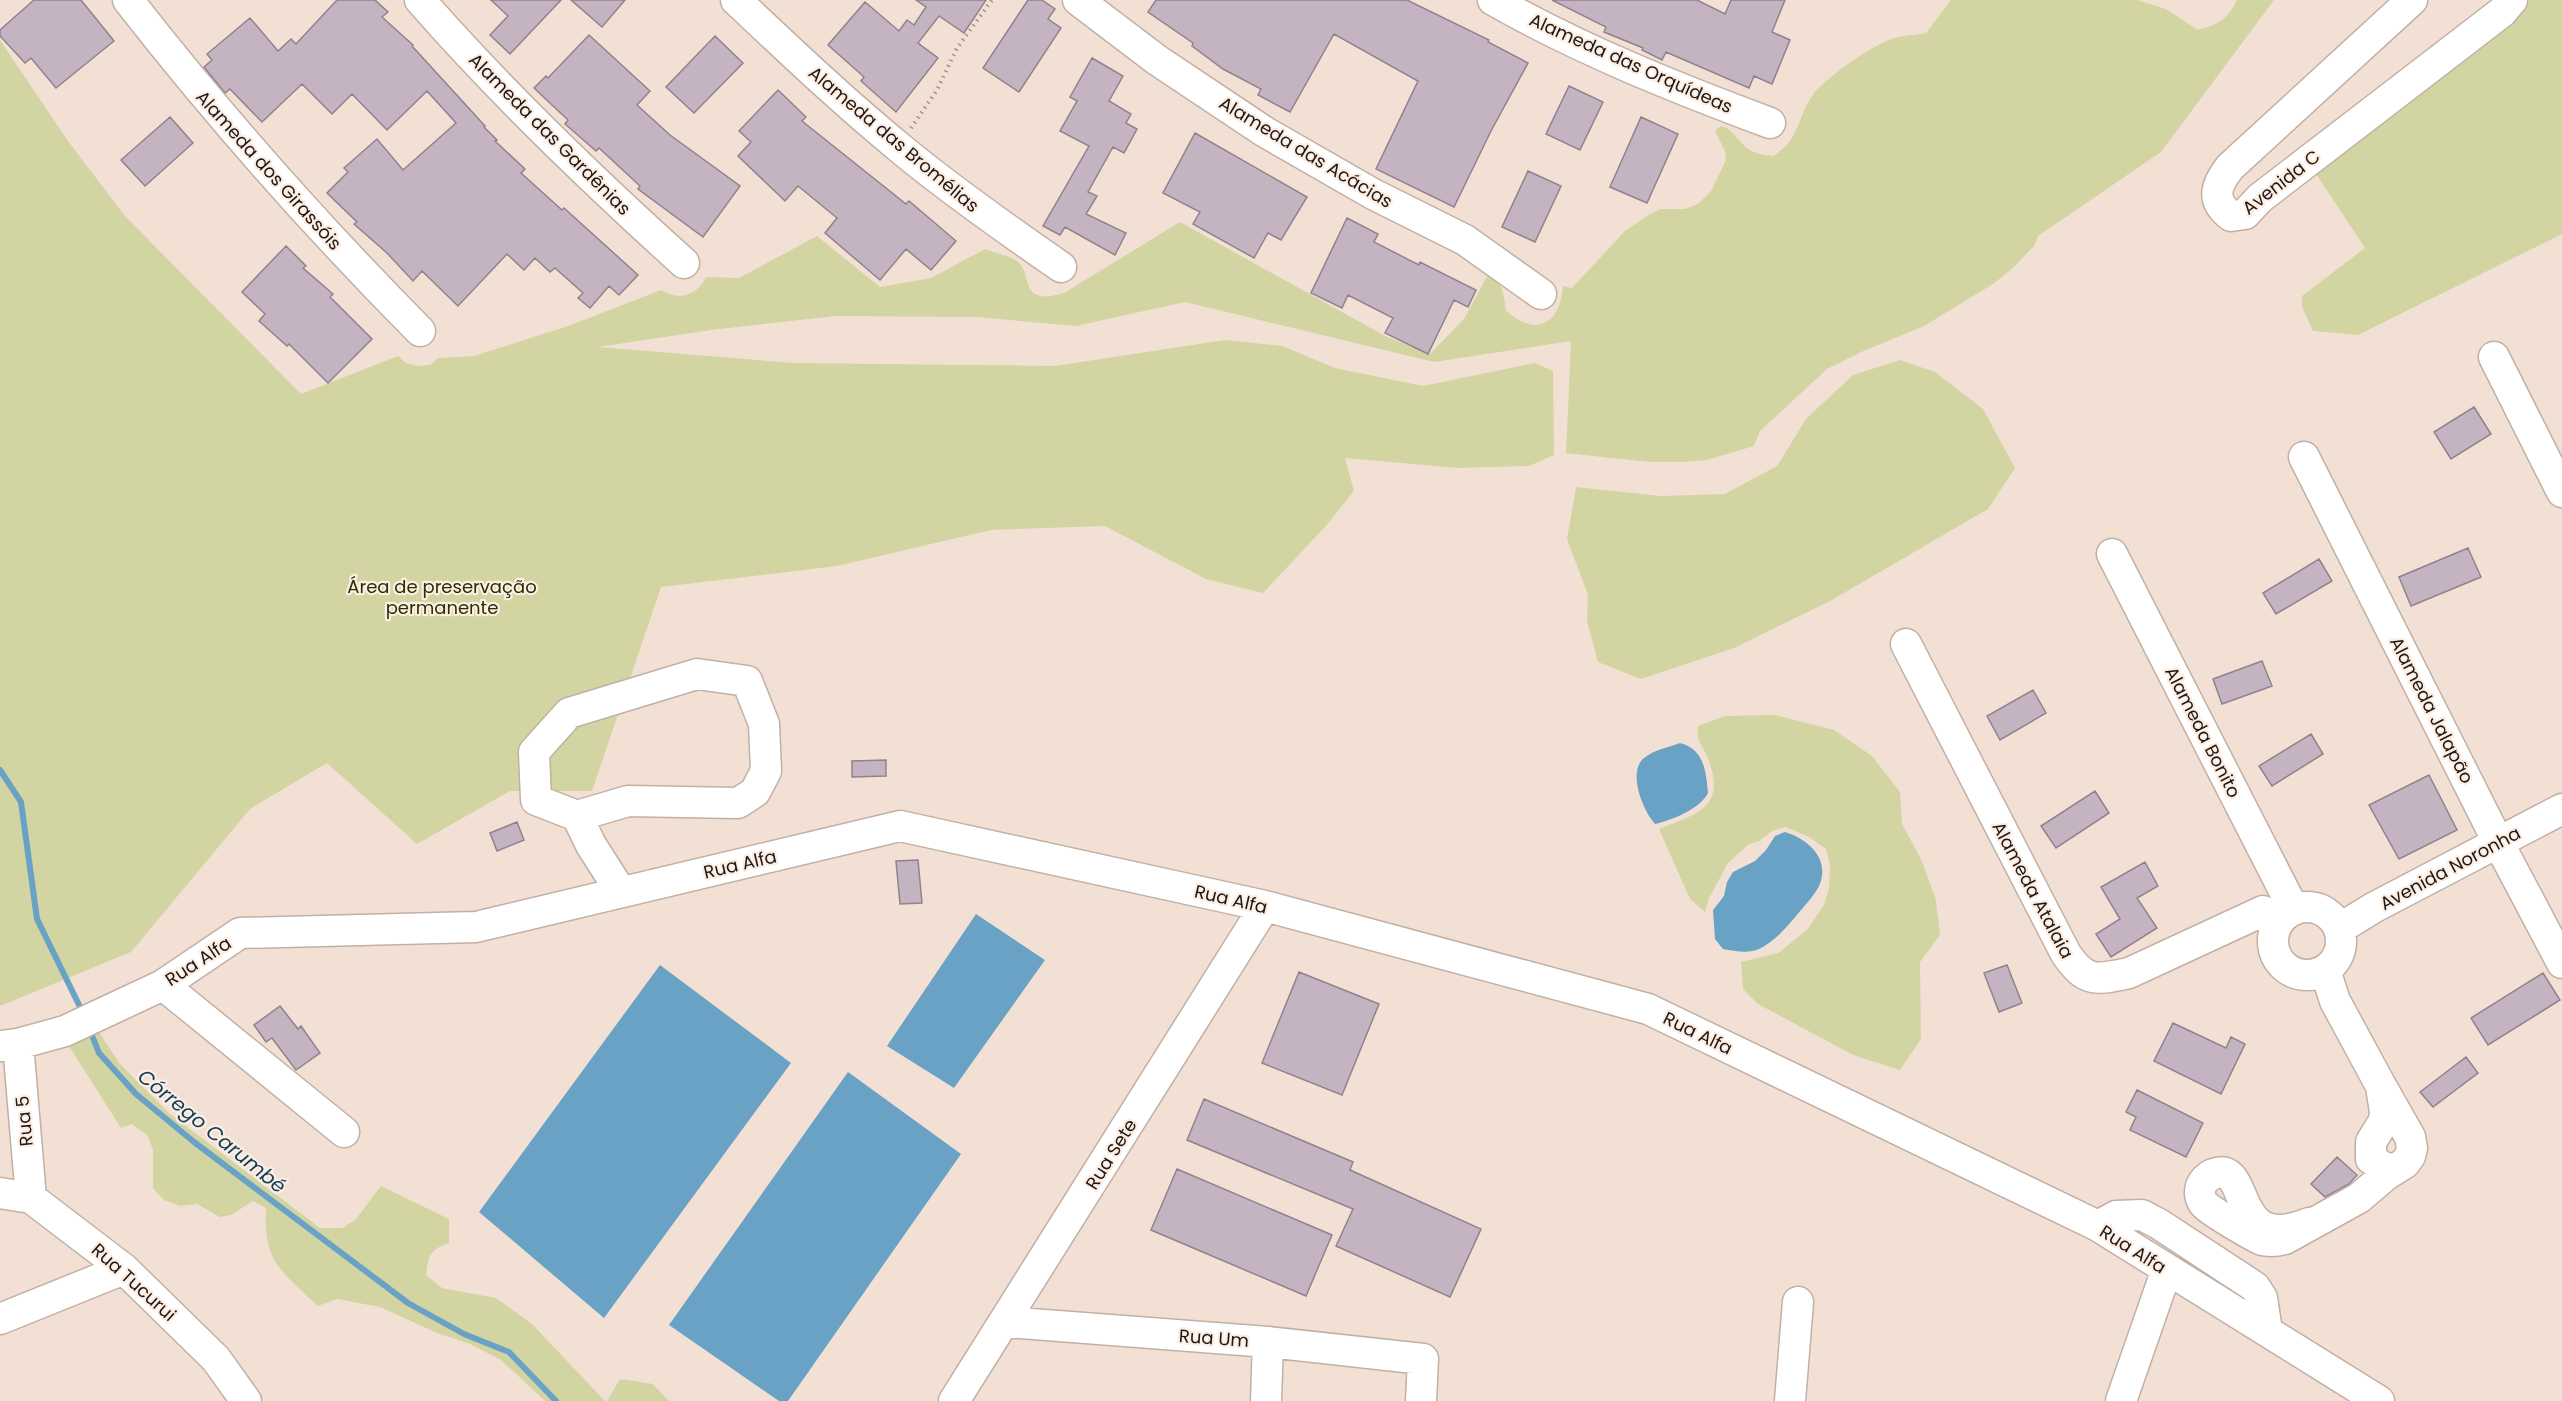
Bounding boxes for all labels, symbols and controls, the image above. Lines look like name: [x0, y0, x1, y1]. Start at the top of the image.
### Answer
street label: Alameda das Orquídeas: [1525, 7, 1737, 119]
street label: Alameda das Gardênias: [463, 47, 637, 221]
street label: Alameda das Bromélias: [803, 60, 985, 218]
street label: Alameda dos Girassóis: [190, 85, 348, 255]
street label: Alameda das Acácias: [1215, 90, 1397, 214]
street label: Avenida C: [2237, 144, 2325, 220]
park label: Área de preservação permanente: [347, 574, 537, 620]
street label: Alameda Jalapão: [2384, 632, 2480, 788]
street label: Alameda Bonito: [2159, 662, 2247, 802]
street label: Alameda Atalaia: [1986, 817, 2080, 963]
street label: Avenida Noronha: [2375, 820, 2525, 916]
street label: Rua Alfa: [701, 843, 779, 885]
street label: Rua Alfa: [1192, 878, 1270, 920]
street label: Rua Alfa: [160, 930, 236, 992]
street label: Rua Alfa: [1659, 1006, 1737, 1060]
water label: Córrego Carumbé: [132, 1062, 292, 1200]
street label: Rua 5: [9, 1095, 39, 1147]
street label: Rua Sete: [1079, 1114, 1143, 1194]
street label: Rua Alfa: [2095, 1219, 2171, 1279]
street label: Rua Tucurui: [86, 1237, 182, 1327]
street label: Rua Um: [1178, 1323, 1250, 1353]

